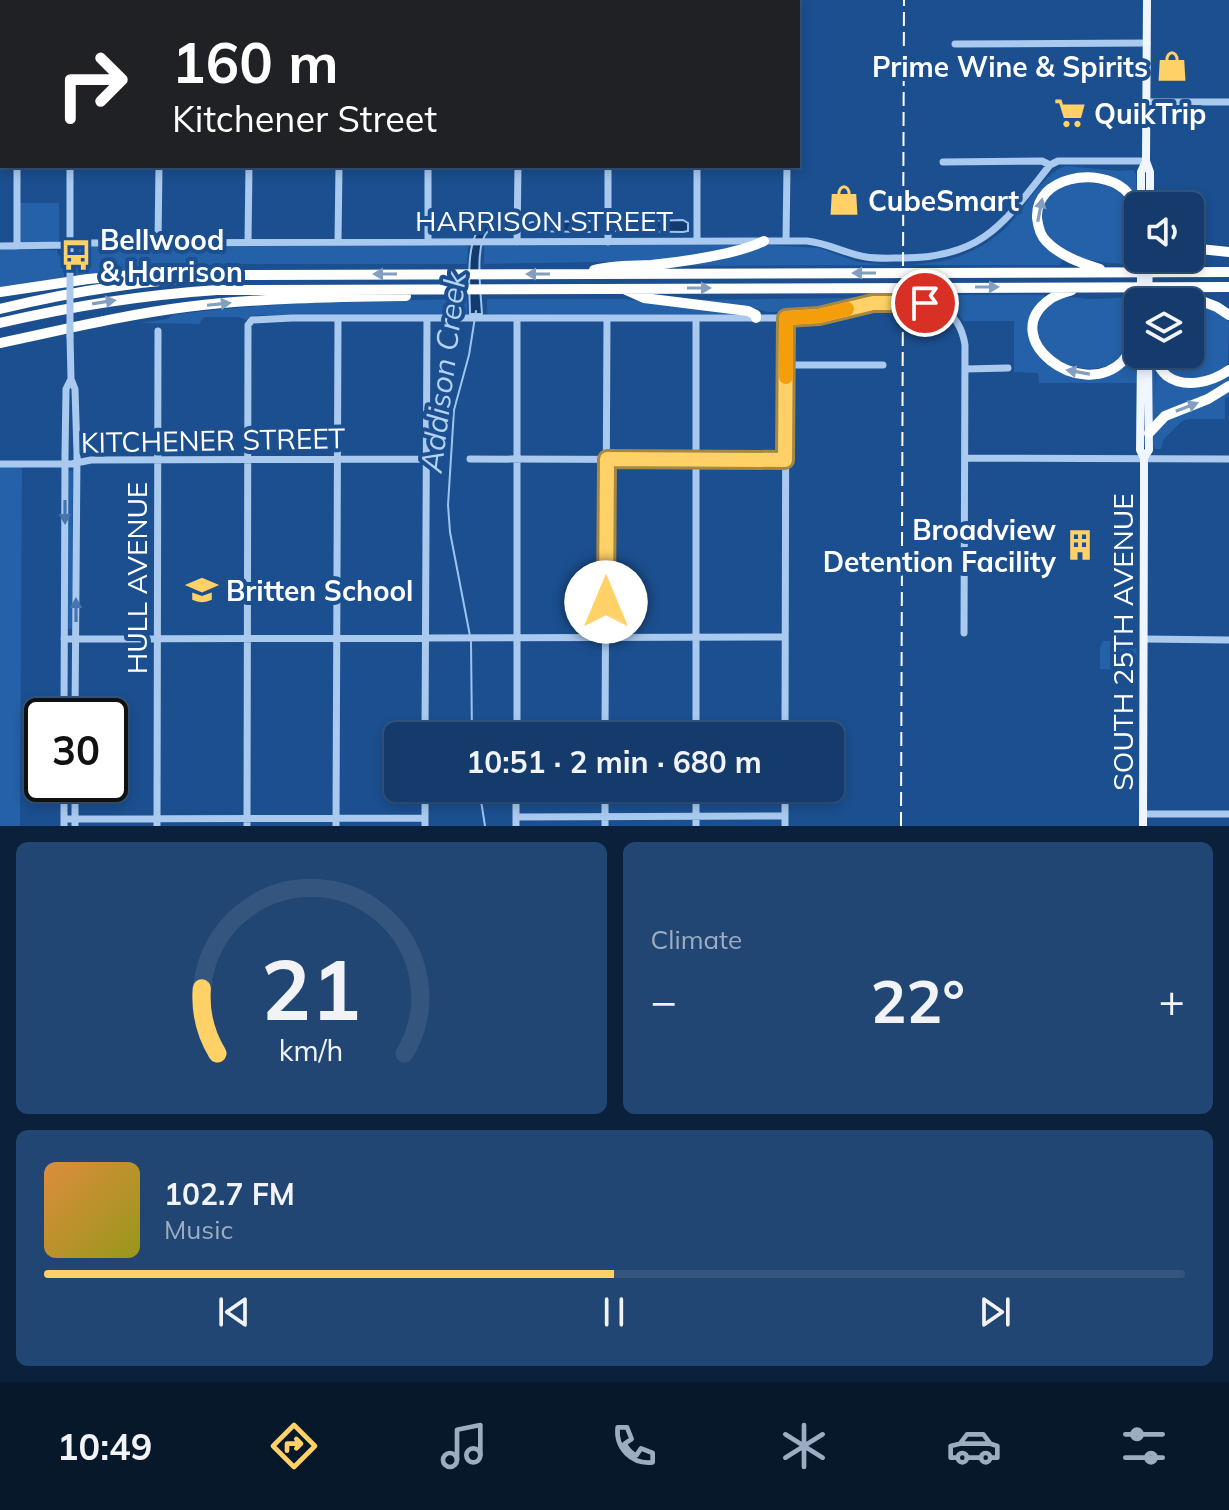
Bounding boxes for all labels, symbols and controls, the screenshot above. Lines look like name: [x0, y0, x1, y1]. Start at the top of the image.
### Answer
text: 160 m: [172, 27, 339, 97]
icon: right: [40, 32, 144, 136]
place label: Prime Wine & Spirits: [872, 49, 1148, 84]
shop icon: Prime Wine & Spirits: [1155, 49, 1189, 83]
text: Kitchener Street: [172, 96, 437, 141]
supermarket icon: QuikTrip: [1053, 96, 1087, 130]
place label: QuikTrip: [1094, 96, 1206, 131]
shop icon: CubeSmart: [827, 183, 861, 217]
place label: CubeSmart: [868, 183, 1020, 218]
map controls: [1124, 192, 1204, 368]
button: sound: [1124, 192, 1204, 272]
one-way arrow: [1035, 197, 1047, 222]
street label: HARRISON STREET: [415, 203, 673, 238]
place label: Bellwood & Harrison: [100, 222, 243, 289]
bus stop icon: Bellwood & Harrison: [59, 238, 93, 272]
one-way arrow: [851, 267, 876, 279]
one-way arrow: [372, 268, 397, 280]
water label: Addison Creek: [412, 268, 474, 475]
one-way arrow: [525, 268, 550, 280]
pin: [891, 269, 959, 337]
icon: arrive: [903, 281, 947, 325]
one-way arrow: [975, 281, 1000, 293]
one-way arrow: [687, 282, 712, 294]
button: layers: [1124, 288, 1204, 368]
one-way arrow: [91, 295, 116, 307]
one-way arrow: [207, 297, 232, 310]
one-way arrow: [1065, 365, 1090, 377]
one-way arrow: [1175, 400, 1199, 413]
street label: KITCHENER STREET: [80, 420, 346, 460]
street label: HULL AVENUE: [119, 482, 154, 674]
street label: SOUTH 25TH AVENUE: [1105, 493, 1140, 791]
one-way arrow: [58, 500, 71, 525]
place label: Broadview Detention Facility: [823, 512, 1057, 579]
building icon: Broadview Detention Facility: [1063, 528, 1097, 562]
position arrow: [564, 560, 648, 644]
school or university icon: Britten School: [185, 573, 219, 607]
place label: Britten School: [226, 573, 413, 608]
one-way arrow: [70, 597, 82, 622]
speed limit sign: 30: [24, 698, 128, 802]
text: 10:51 · 2 min · 680 m: [466, 743, 762, 781]
text: Climate: [651, 923, 742, 956]
text: 21: [261, 936, 361, 1041]
text: 22°: [870, 963, 965, 1038]
text: −: [651, 973, 677, 1028]
text: +: [1159, 973, 1185, 1028]
text: km/h: [279, 1032, 344, 1068]
text: 102.7 FM: [164, 1175, 295, 1213]
text: Music: [164, 1213, 233, 1246]
icon: previous: [212, 1290, 256, 1334]
icon: pause: [592, 1290, 636, 1334]
icon: next: [973, 1290, 1017, 1334]
icon: directions: [266, 1418, 322, 1474]
icon: music: [436, 1418, 492, 1474]
icon: phone: [606, 1418, 662, 1474]
icon: climate: [776, 1418, 832, 1474]
icon: car: [946, 1418, 1002, 1474]
icon: filters: [1116, 1418, 1172, 1474]
text: 10:49: [57, 1424, 152, 1469]

